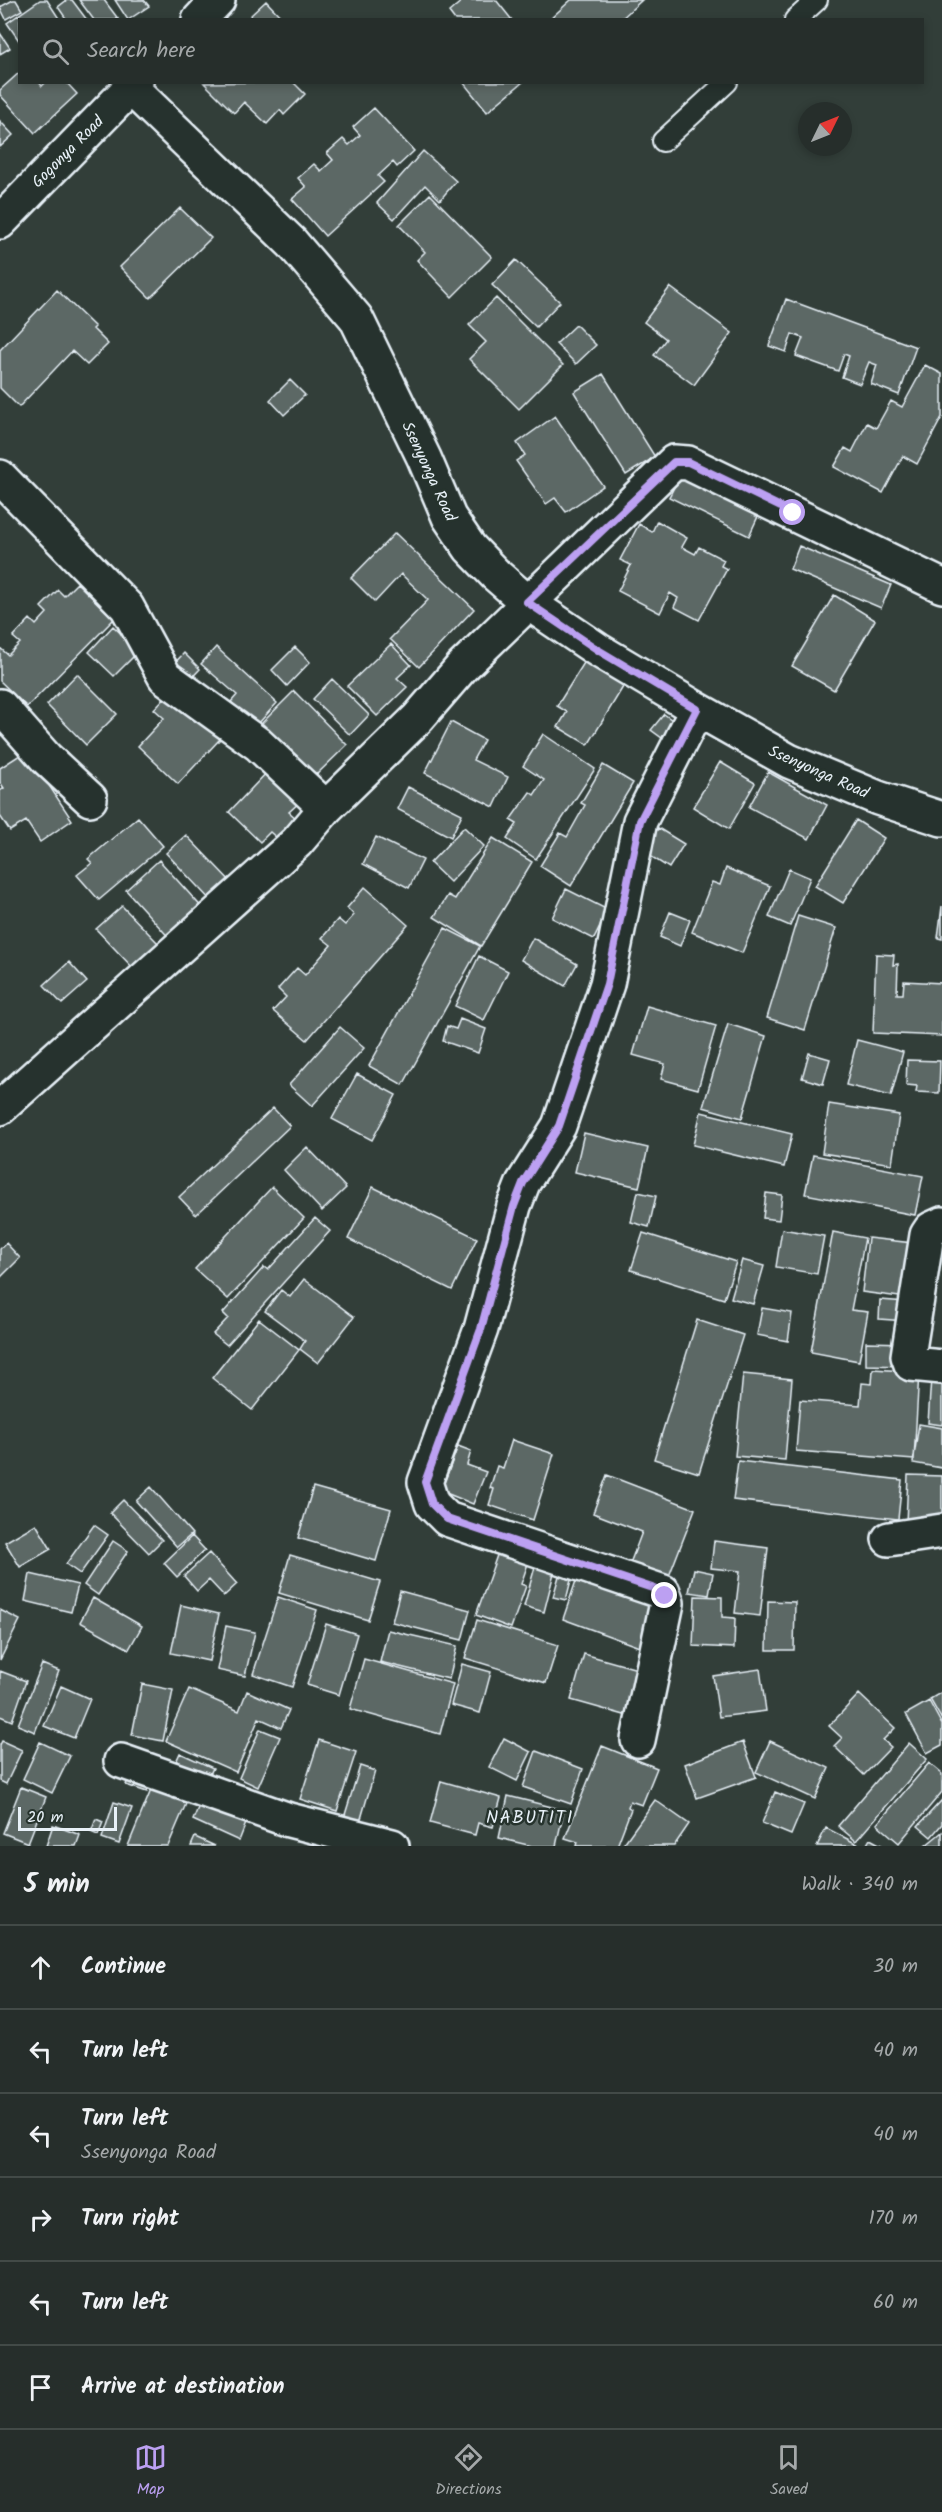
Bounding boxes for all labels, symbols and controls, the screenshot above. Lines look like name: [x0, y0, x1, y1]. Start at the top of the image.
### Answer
search box: [18, 18, 924, 84]
text: Search here: [87, 34, 195, 69]
icon: search: [39, 35, 72, 68]
north arrow: [798, 102, 852, 156]
street label: Gogonya Road: [26, 109, 111, 194]
street label: Ssenyonga Road: [395, 417, 463, 527]
route start: [779, 499, 805, 525]
street label: Ssenyonga Road: [764, 739, 874, 806]
route end: [651, 1582, 677, 1608]
scale bar: [18, 1804, 117, 1832]
district label: NABUTITI: [486, 1804, 574, 1833]
text: 20 m: [27, 1805, 63, 1830]
text: 5 min: [24, 1864, 90, 1906]
text: Walk · 340 m: [802, 1869, 918, 1901]
text: Continue: [81, 1950, 166, 1985]
icon: ahead: [24, 1951, 57, 1984]
text: 30 m: [873, 1951, 918, 1983]
text: Turn left: [81, 2034, 168, 2069]
icon: left: [24, 2035, 57, 2068]
text: 40 m: [873, 2035, 918, 2067]
text: Turn left: [81, 2102, 168, 2137]
icon: left: [24, 2119, 57, 2152]
text: 40 m: [873, 2119, 918, 2151]
text: Ssenyonga Road: [81, 2137, 216, 2169]
text: Turn right: [81, 2202, 179, 2237]
icon: right: [24, 2203, 57, 2236]
text: 170 m: [869, 2203, 918, 2235]
text: Turn left: [81, 2286, 168, 2321]
icon: left: [24, 2287, 57, 2320]
text: 60 m: [873, 2287, 918, 2319]
text: Arrive at destination: [81, 2370, 284, 2405]
icon: arrive: [24, 2371, 57, 2404]
tab: Map: [134, 2441, 167, 2502]
tab: Directions: [435, 2441, 502, 2502]
tab: Saved: [770, 2441, 808, 2502]

